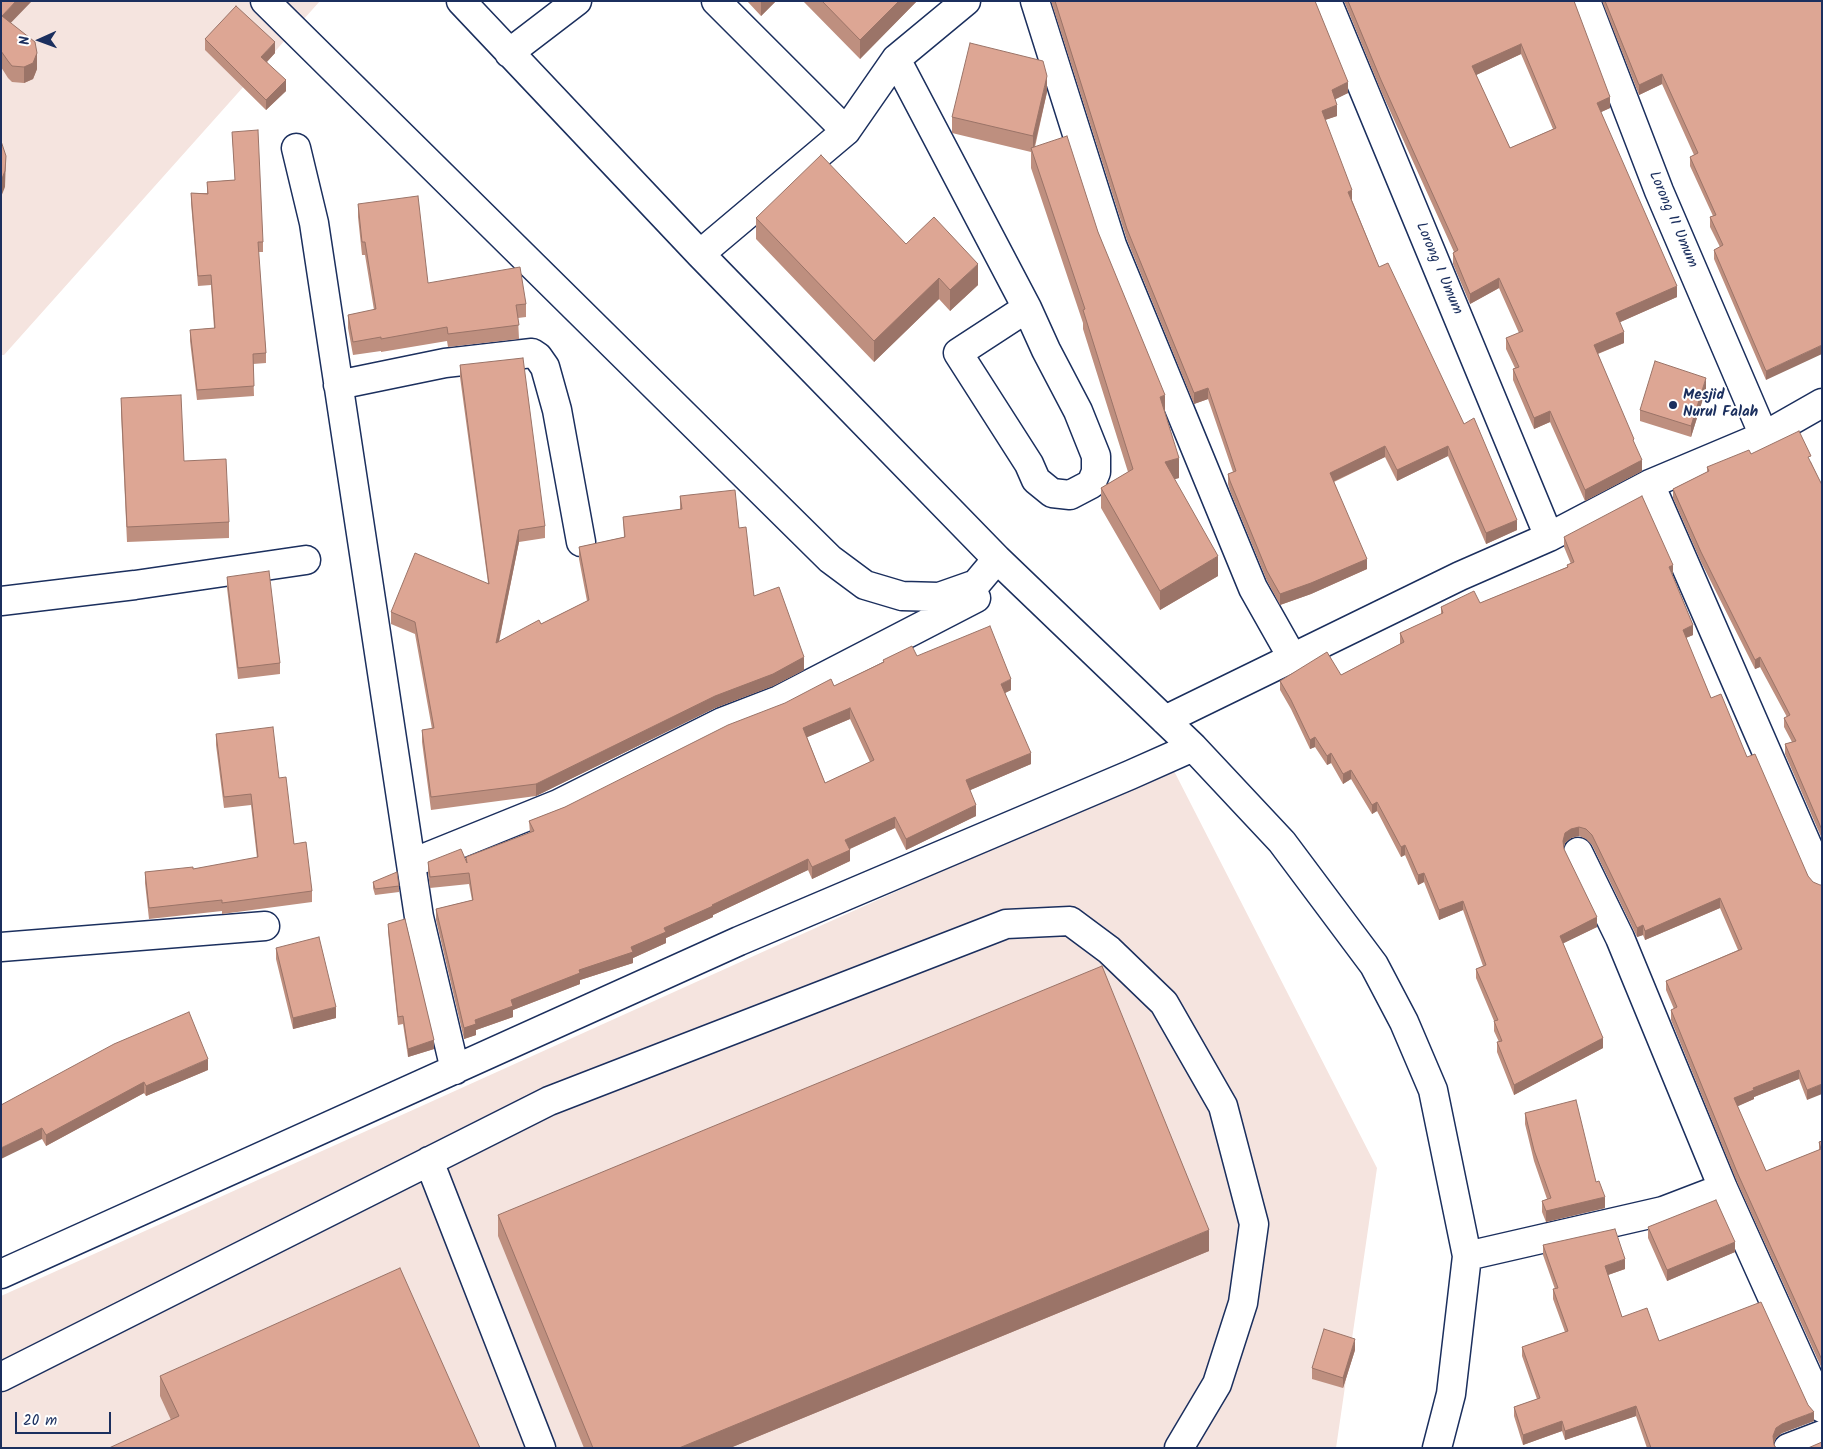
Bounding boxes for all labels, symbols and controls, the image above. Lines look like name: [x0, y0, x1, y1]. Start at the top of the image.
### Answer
north arrow: [15, 15, 65, 65]
text: N: [14, 36, 36, 45]
street label: Lorong II Umum: [1644, 169, 1700, 271]
street label: Lorong I Umum: [1410, 220, 1466, 318]
place label: Mesjid Nurul Falah: [1683, 387, 1758, 422]
marker: Mesjid Nurul Falah: [1667, 399, 1679, 411]
scale bar: [18, 1402, 114, 1434]
text: 20 m: [23, 1409, 57, 1433]

